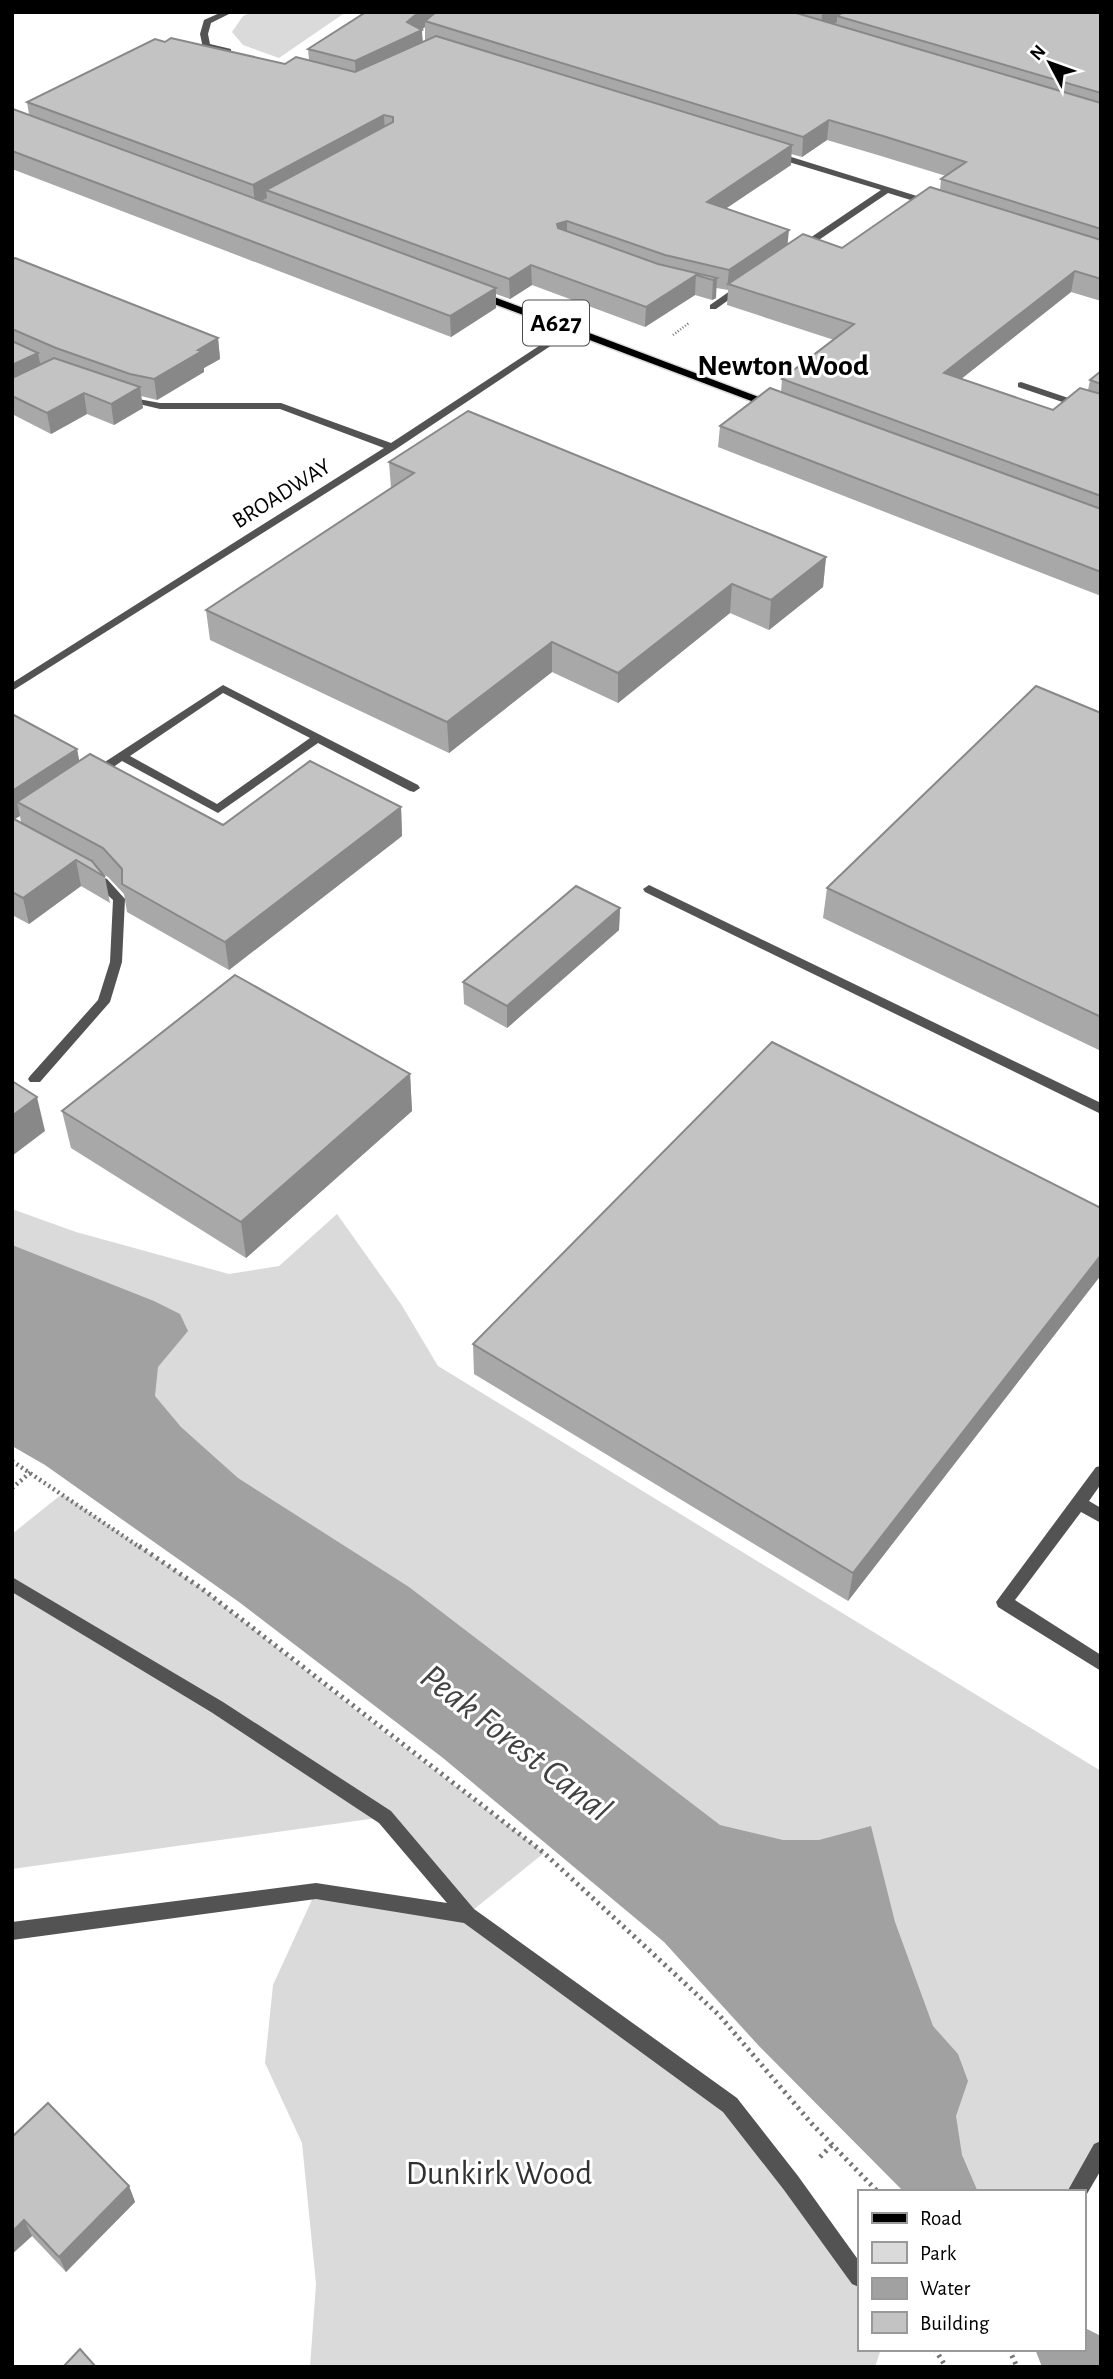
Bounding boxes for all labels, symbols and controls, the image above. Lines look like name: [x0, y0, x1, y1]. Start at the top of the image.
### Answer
north arrow: [1015, 28, 1085, 98]
text: N: [1027, 42, 1050, 64]
road number: A627: [523, 300, 589, 346]
district label: Newton Wood: [697, 351, 869, 381]
street label: BROADWAY: [229, 455, 335, 533]
water label: Peak Forest Canal: [414, 1657, 618, 1829]
park label: Dunkirk Wood: [406, 2158, 592, 2191]
legend: [858, 2190, 1085, 2351]
text: Road: [920, 2208, 962, 2229]
text: Park: [920, 2243, 957, 2264]
text: Water: [920, 2278, 970, 2299]
text: Building: [920, 2313, 990, 2334]

